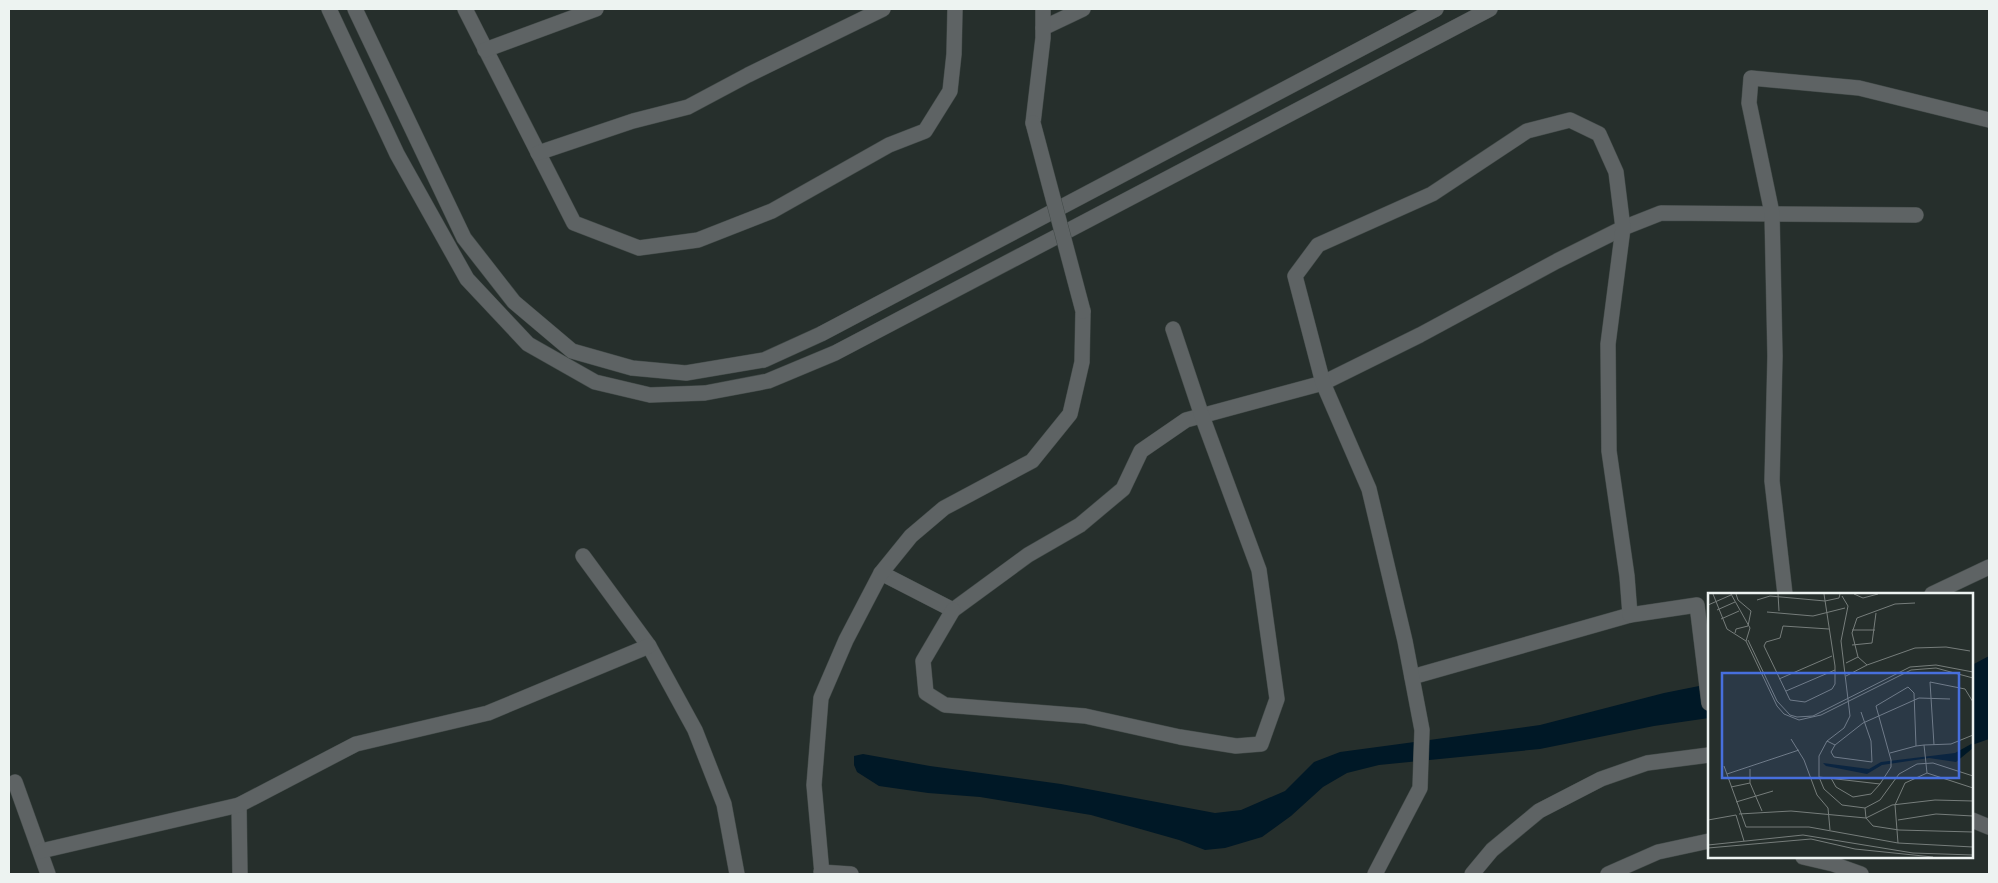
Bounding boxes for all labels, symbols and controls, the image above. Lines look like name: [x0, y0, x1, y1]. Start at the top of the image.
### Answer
inset map: [1708, 593, 1973, 858]

